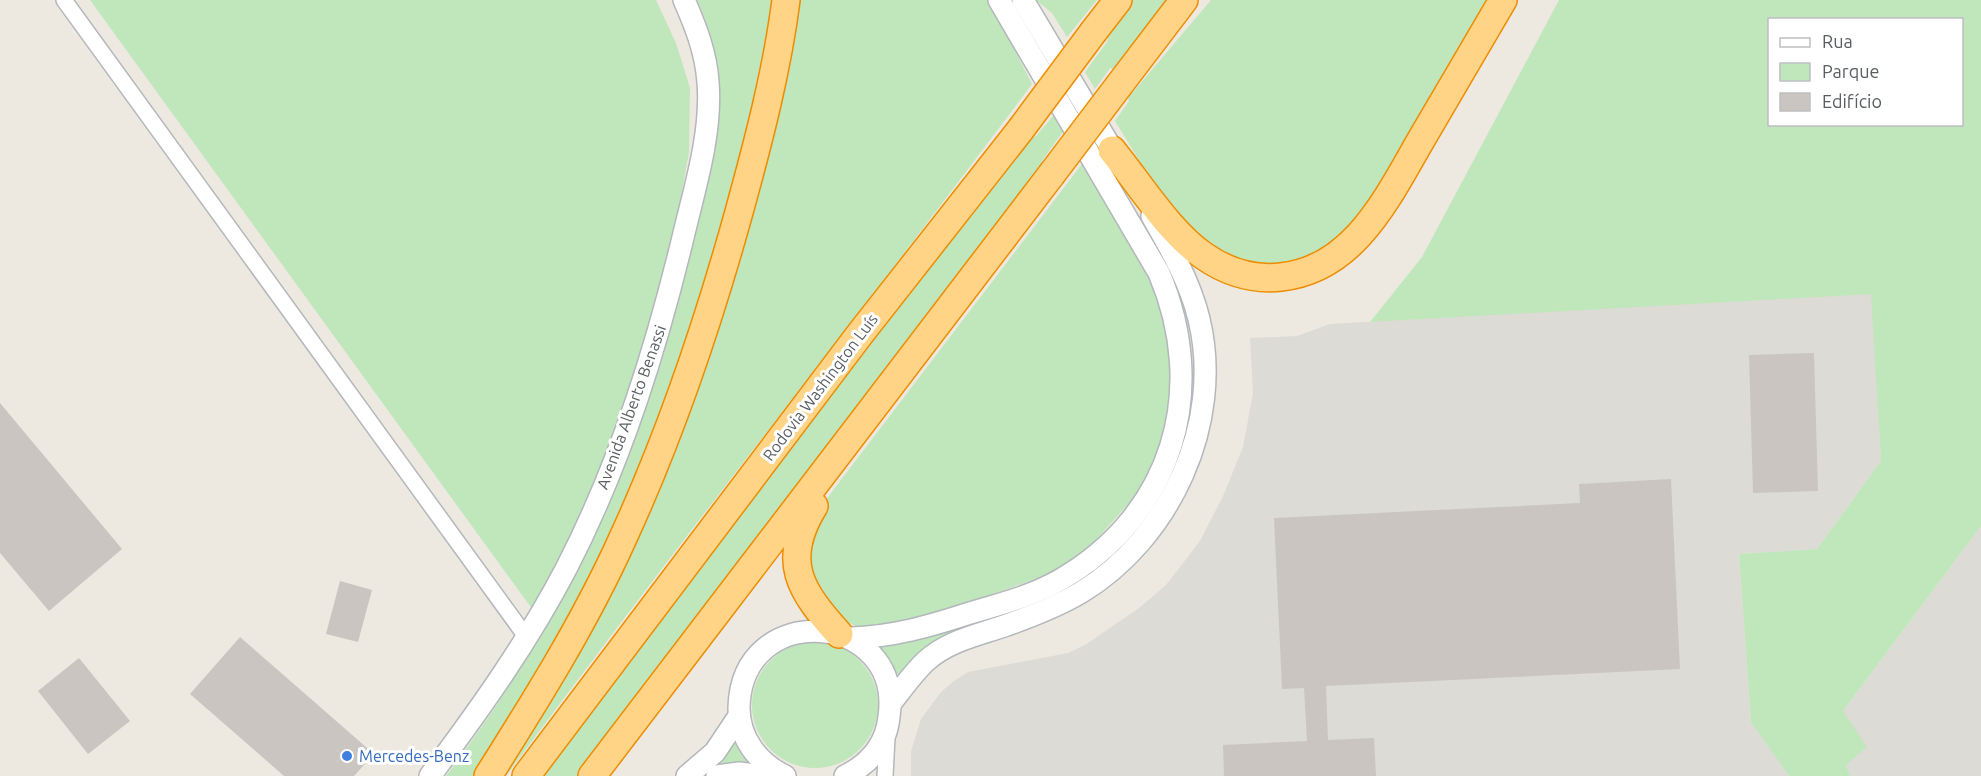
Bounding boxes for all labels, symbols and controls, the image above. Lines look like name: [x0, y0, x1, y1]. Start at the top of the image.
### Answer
legend: [1768, 18, 1963, 126]
text: Rua: [1822, 31, 1853, 51]
text: Parque: [1822, 61, 1879, 81]
text: Edifício: [1822, 91, 1882, 111]
street label: Rodovia Washington Luís: [759, 310, 881, 464]
street label: Avenida Alberto Benassi: [593, 322, 669, 492]
place label: Mercedes-Benz: [359, 747, 469, 765]
marker: Mercedes-Benz: [340, 749, 354, 763]

